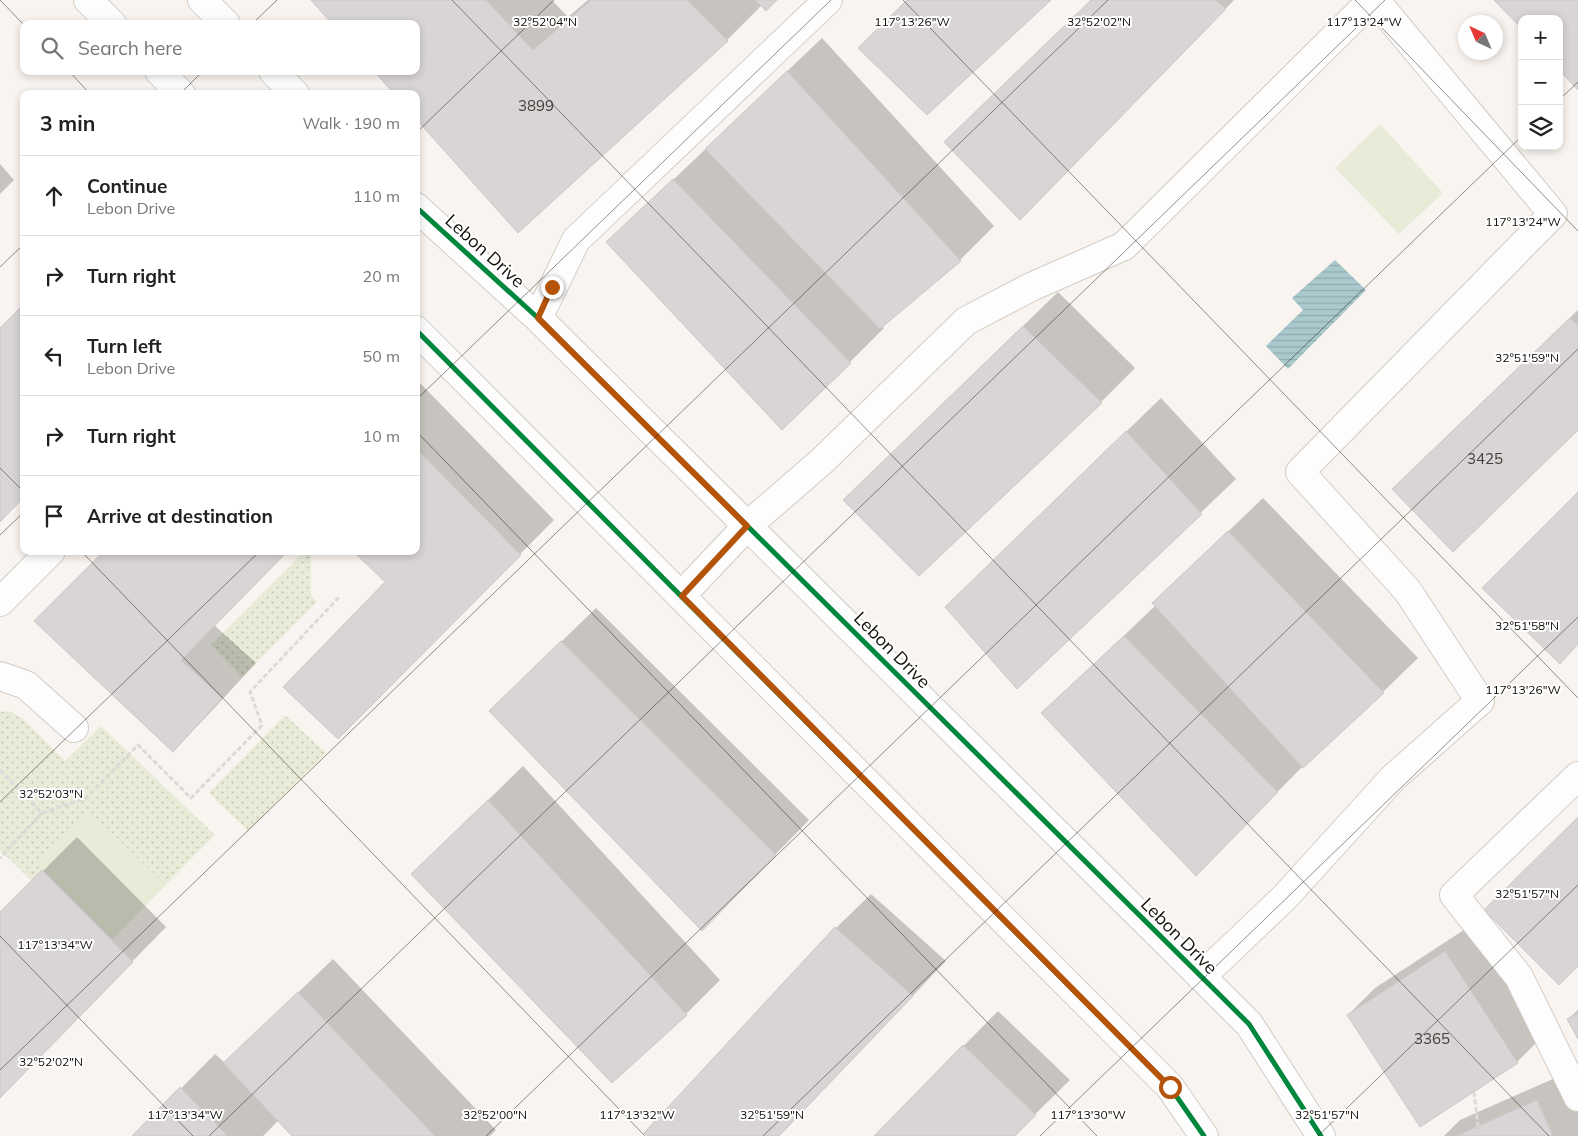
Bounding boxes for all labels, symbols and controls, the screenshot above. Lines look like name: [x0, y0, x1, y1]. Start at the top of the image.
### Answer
text: 32°52'04"N: [513, 14, 577, 29]
text: 117°13'26"W: [874, 14, 950, 29]
text: 32°52'02"N: [1067, 14, 1131, 29]
text: 117°13'24"W: [1326, 14, 1402, 29]
north arrow: [1458, 15, 1503, 60]
map controls: [1518, 15, 1563, 150]
button: +: [1518, 15, 1563, 60]
search box: [20, 20, 420, 75]
icon: search: [38, 34, 66, 62]
text: Search here: [78, 36, 182, 60]
button: −: [1518, 60, 1563, 105]
house number: 3899: [518, 96, 554, 115]
button: layers: [1518, 105, 1563, 150]
text: 3 min: [40, 110, 95, 136]
text: Walk · 190 m: [302, 113, 400, 133]
text: Continue: [87, 174, 167, 198]
icon: ahead: [40, 182, 68, 210]
text: 110 m: [353, 186, 400, 206]
text: Lebon Drive: [87, 198, 175, 218]
street label: Lebon Drive: [441, 209, 530, 292]
text: 117°13'24"W: [1485, 214, 1561, 229]
icon: right: [40, 262, 68, 290]
text: Turn right: [87, 264, 176, 288]
text: 20 m: [363, 266, 400, 286]
route end: [541, 276, 564, 299]
text: Turn left: [87, 334, 162, 358]
icon: left: [40, 342, 68, 370]
text: 50 m: [363, 346, 400, 366]
text: 32°51'59"N: [1495, 350, 1559, 365]
text: Lebon Drive: [87, 358, 175, 378]
icon: right: [40, 422, 68, 450]
text: Turn right: [87, 424, 176, 448]
text: 10 m: [363, 426, 400, 446]
house number: 3425: [1467, 449, 1503, 468]
icon: arrive: [40, 502, 68, 530]
text: Arrive at destination: [87, 504, 273, 528]
street label: Lebon Drive: [849, 606, 936, 693]
text: 32°51'58"N: [1495, 618, 1559, 633]
text: 117°13'26"W: [1485, 682, 1561, 697]
text: 32°52'03"N: [19, 786, 83, 801]
text: 32°51'57"N: [1495, 886, 1559, 901]
street label: Lebon Drive: [1136, 892, 1223, 979]
text: 117°13'34"W: [17, 937, 93, 952]
house number: 3365: [1414, 1029, 1450, 1048]
text: 32°52'02"N: [19, 1054, 83, 1069]
route start: [1159, 1076, 1182, 1099]
text: 117°13'34"W: [147, 1107, 223, 1122]
text: 32°52'00"N: [463, 1107, 527, 1122]
text: 117°13'32"W: [599, 1107, 675, 1122]
text: 32°51'59"N: [740, 1107, 804, 1122]
text: 117°13'30"W: [1050, 1107, 1126, 1122]
text: 32°51'57"N: [1295, 1107, 1359, 1122]

